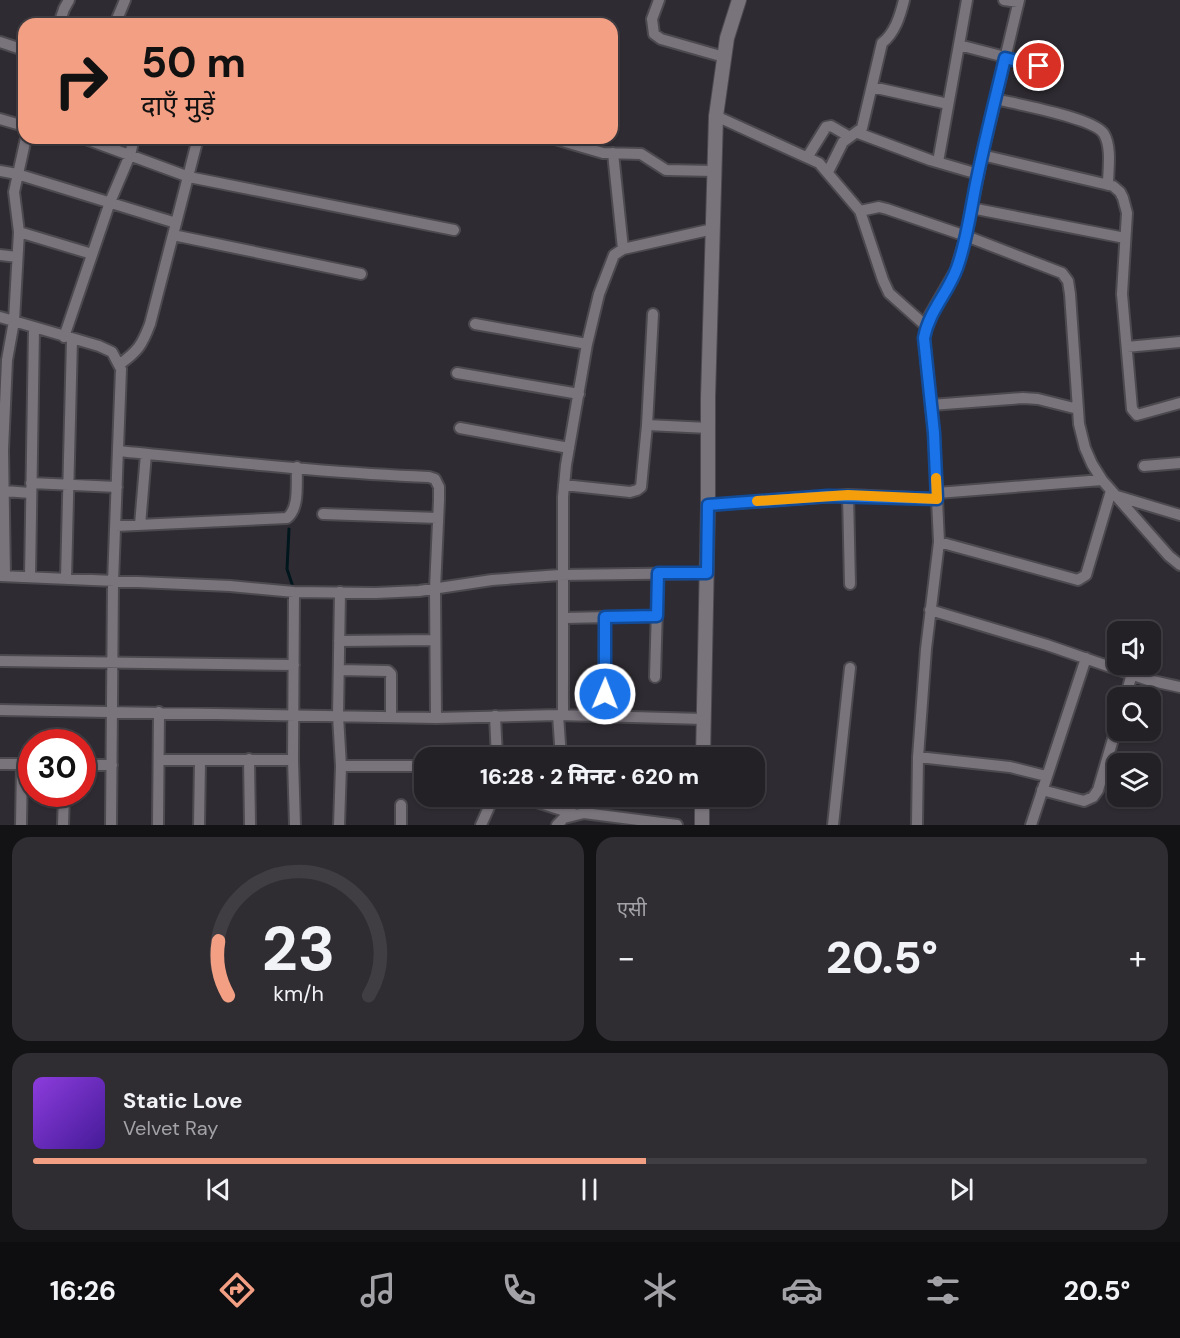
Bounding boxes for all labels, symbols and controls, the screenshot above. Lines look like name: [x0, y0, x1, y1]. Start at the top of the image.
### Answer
text: 50 m: [141, 35, 246, 90]
pin: [1013, 40, 1064, 91]
icon: right: [42, 42, 120, 120]
icon: arrive: [1022, 49, 1055, 82]
text: दाएँ मुड़ें: [141, 88, 215, 123]
map controls: [1107, 621, 1161, 807]
button: sound: [1107, 621, 1161, 675]
position arrow: [573, 662, 637, 726]
button: search: [1107, 687, 1161, 741]
speed limit sign: 30: [18, 729, 96, 807]
button: layers: [1107, 753, 1161, 807]
text: 16:28 · 2 मिनट · 620 m: [480, 762, 699, 791]
text: एसी: [617, 896, 647, 922]
text: 23: [261, 908, 335, 989]
text: 20.5°: [826, 928, 938, 987]
text: −: [617, 936, 635, 979]
text: +: [1129, 936, 1147, 979]
text: km/h: [273, 980, 323, 1008]
text: Static Love: [123, 1086, 243, 1115]
text: Velvet Ray: [123, 1115, 218, 1141]
icon: previous: [202, 1173, 235, 1206]
icon: pause: [573, 1173, 606, 1206]
icon: next: [945, 1173, 978, 1206]
icon: directions: [216, 1269, 258, 1311]
icon: music: [357, 1269, 399, 1311]
icon: phone: [498, 1269, 540, 1311]
icon: climate: [639, 1269, 681, 1311]
icon: car: [781, 1269, 823, 1311]
icon: filters: [922, 1269, 964, 1311]
text: 16:26: [50, 1273, 116, 1308]
text: 20.5°: [1063, 1273, 1130, 1308]

